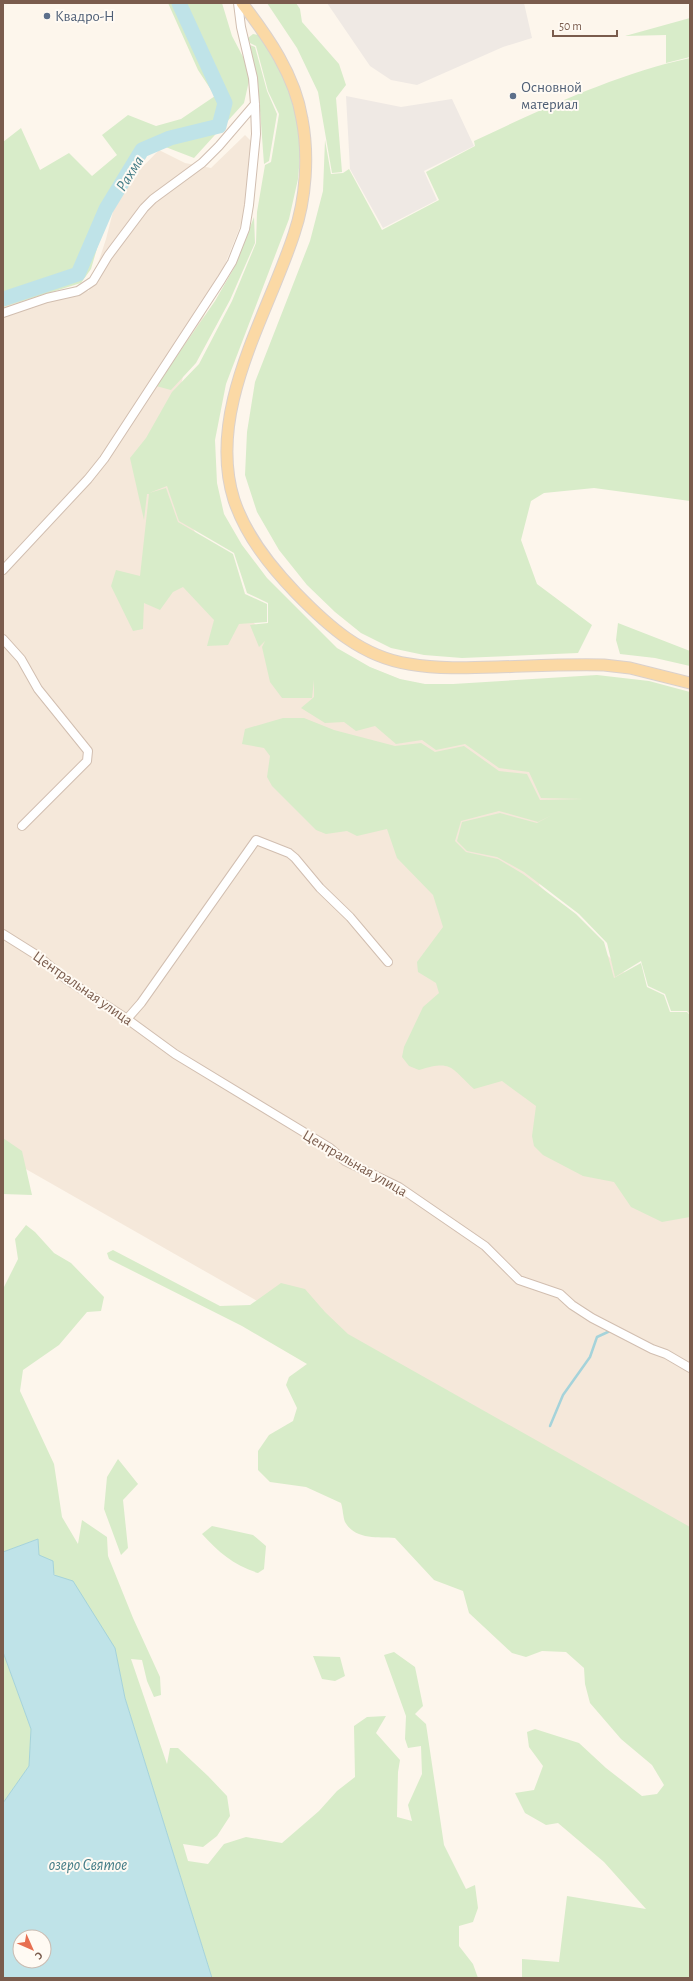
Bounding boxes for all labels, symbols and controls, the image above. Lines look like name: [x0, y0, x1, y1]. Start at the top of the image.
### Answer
place label: Квадро-Н: [55, 9, 115, 24]
marker: Квадро-Н: [42, 11, 52, 21]
scale bar: [553, 12, 617, 38]
text: 50 m: [559, 20, 582, 32]
place label: Основной материал: [521, 80, 582, 112]
marker: Основной материал: [508, 91, 518, 101]
water label: Рахма: [113, 153, 147, 194]
street label: Центральная улица: [30, 948, 135, 1028]
street label: Центральная улица: [300, 1127, 410, 1200]
water label: озеро Святое: [49, 1857, 127, 1874]
north arrow: [12, 1929, 52, 1969]
text: С: [33, 1950, 45, 1962]

